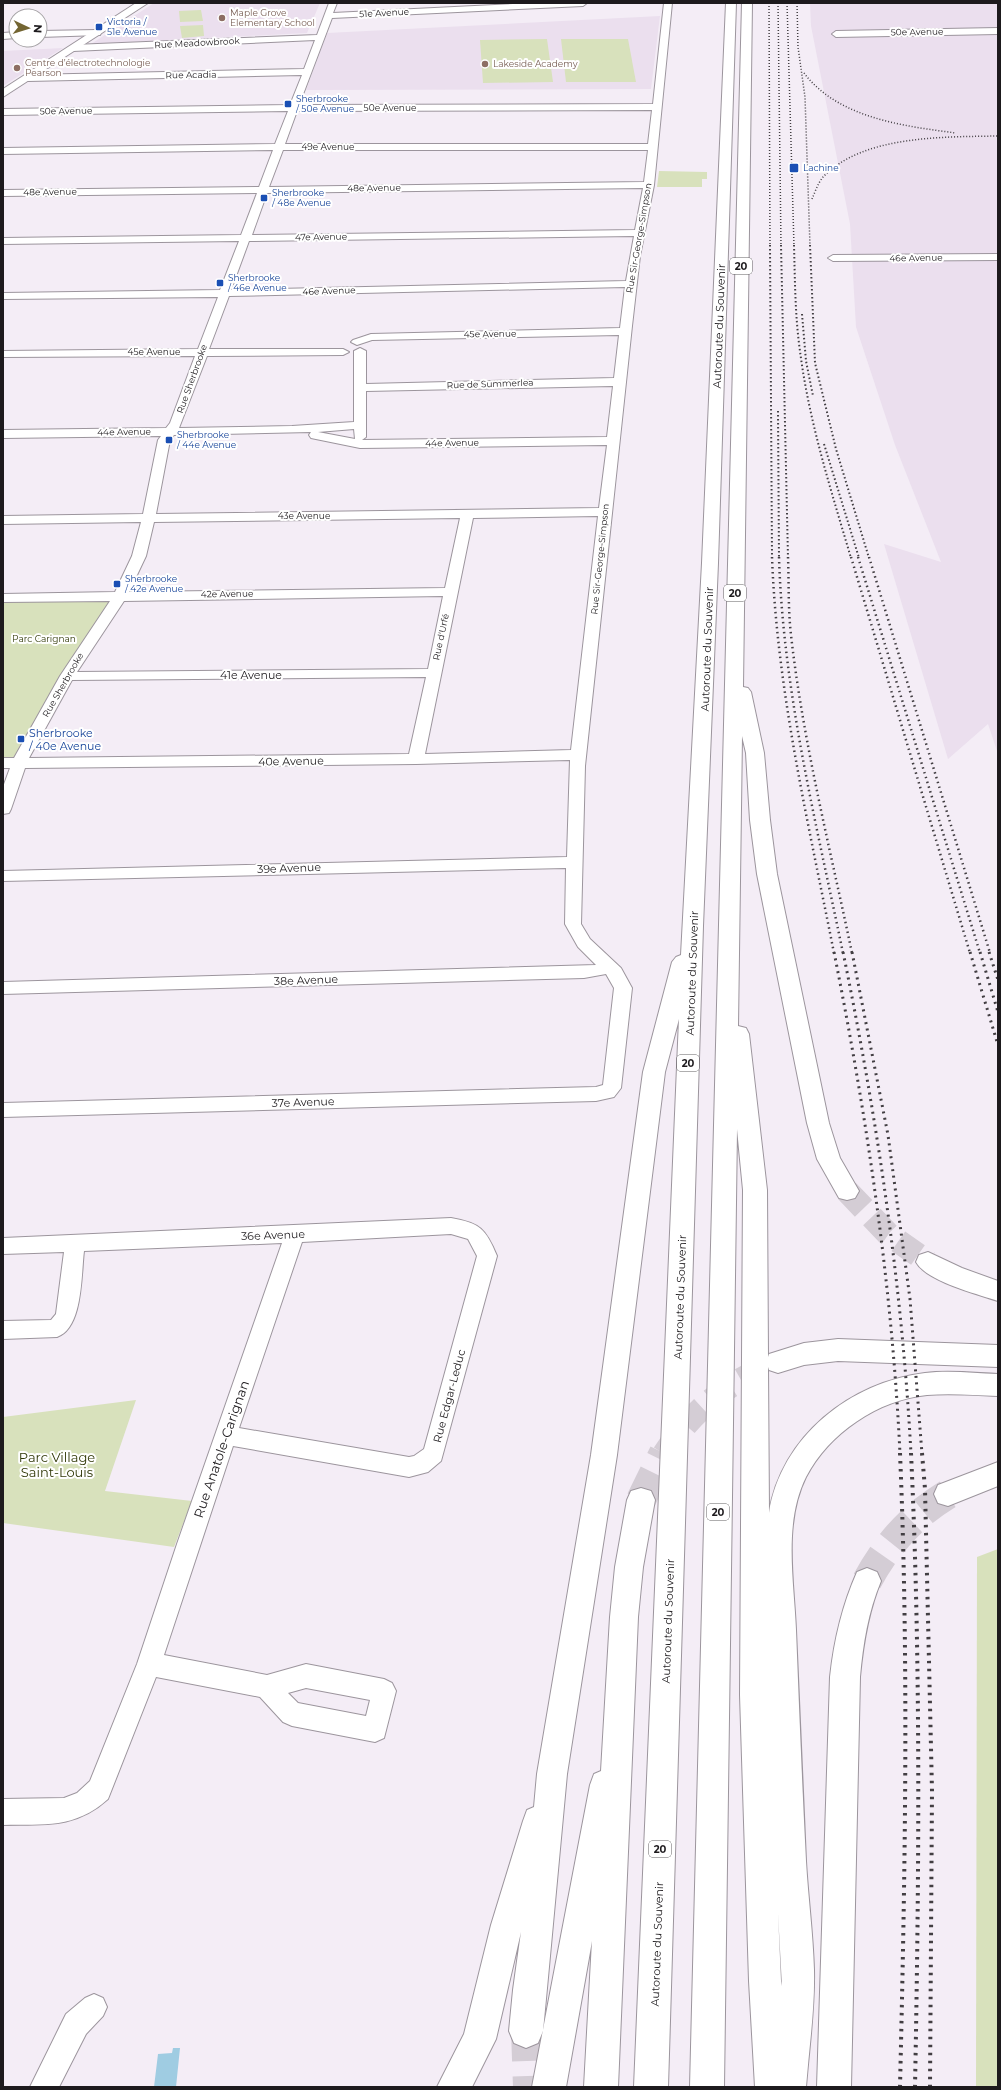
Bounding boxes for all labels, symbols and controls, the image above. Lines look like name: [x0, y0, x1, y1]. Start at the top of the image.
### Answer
street label: 51e Avenue: [359, 6, 410, 19]
place label: Maple Grove Elementary School: [230, 7, 315, 28]
north arrow: [8, 8, 48, 48]
marker: Maple Grove Elementary School: [217, 13, 227, 23]
place label: Victoria / 51e Avenue: [107, 16, 158, 37]
marker: Victoria / 51e Avenue: [94, 22, 104, 32]
text: N: [31, 24, 45, 34]
street label: 50e Avenue: [890, 26, 944, 37]
street label: Rue Meadowbrook: [154, 35, 240, 50]
place label: Centre d’électrotechnologie Pearson: [25, 57, 151, 78]
place label: Lakeside Academy: [493, 58, 578, 69]
marker: Lakeside Academy: [480, 59, 490, 69]
marker: Centre d’électrotechnologie Pearson: [12, 63, 22, 73]
street label: Rue Acadia: [165, 69, 217, 80]
place label: Sherbrooke / 50e Avenue: [295, 93, 355, 114]
marker: Sherbrooke / 50e Avenue: [283, 99, 293, 109]
street label: 50e Avenue: [364, 102, 417, 113]
street label: 50e Avenue: [39, 105, 93, 116]
street label: 49e Avenue: [301, 141, 355, 152]
marker: Lachine: [788, 162, 800, 174]
place label: Lachine: [803, 162, 839, 173]
street label: 48e Avenue: [347, 182, 401, 193]
street label: Rue Sir-George-Simpson: [623, 182, 654, 294]
street label: 48e Avenue: [23, 186, 77, 197]
place label: Sherbrooke / 48e Avenue: [271, 187, 331, 208]
marker: Sherbrooke / 48e Avenue: [259, 193, 269, 203]
street label: 47e Avenue: [295, 231, 348, 242]
street label: 46e Avenue: [889, 252, 943, 263]
road number: 20: [730, 258, 752, 274]
street label: Autoroute du Souvenir: [710, 263, 728, 389]
place label: Sherbrooke / 46e Avenue: [227, 272, 287, 293]
marker: Sherbrooke / 46e Avenue: [215, 278, 225, 288]
street label: 46e Avenue: [302, 284, 356, 297]
street label: 45e Avenue: [464, 328, 517, 339]
street label: Rue Sherbrooke: [174, 342, 209, 415]
street label: 45e Avenue: [128, 346, 181, 357]
street label: Rue de Summerlea: [446, 376, 534, 391]
street label: 44e Avenue: [97, 426, 152, 437]
place label: Sherbrooke / 44e Avenue: [176, 429, 237, 450]
marker: Sherbrooke / 44e Avenue: [164, 435, 174, 445]
street label: 44e Avenue: [425, 437, 480, 448]
street label: Rue Sir-George-Simpson: [588, 503, 611, 615]
street label: 43e Avenue: [278, 510, 331, 521]
place label: Sherbrooke / 42e Avenue: [124, 573, 184, 594]
marker: Sherbrooke / 42e Avenue: [112, 579, 122, 589]
road number: 20: [724, 585, 746, 601]
street label: Autoroute du Souvenir: [698, 586, 716, 712]
street label: 42e Avenue: [201, 588, 254, 599]
street label: Rue d'Urfé: [430, 612, 451, 661]
park label: Parc Carignan: [12, 633, 76, 644]
street label: Rue Sherbrooke: [40, 650, 86, 719]
street label: 41e Avenue: [220, 668, 282, 682]
place label: Sherbrooke / 40e Avenue: [28, 726, 102, 753]
marker: Sherbrooke / 40e Avenue: [16, 734, 26, 744]
street label: 40e Avenue: [258, 753, 324, 769]
street label: 39e Avenue: [257, 860, 322, 876]
street label: Autoroute du Souvenir: [683, 910, 701, 1036]
street label: 38e Avenue: [274, 972, 339, 988]
road number: 20: [677, 1055, 699, 1071]
street label: 37e Avenue: [271, 1094, 335, 1110]
street label: 36e Avenue: [241, 1227, 306, 1243]
street label: Autoroute du Souvenir: [671, 1234, 689, 1360]
street label: Rue Edgar-Leduc: [430, 1348, 468, 1444]
street label: Rue Anatole-Carignan: [190, 1378, 252, 1520]
park label: Parc Village Saint-Louis: [19, 1449, 95, 1480]
road number: 20: [707, 1504, 729, 1520]
street label: Autoroute du Souvenir: [659, 1558, 677, 1684]
road number: 20: [649, 1841, 671, 1857]
street label: Autoroute du Souvenir: [648, 1881, 666, 2007]

